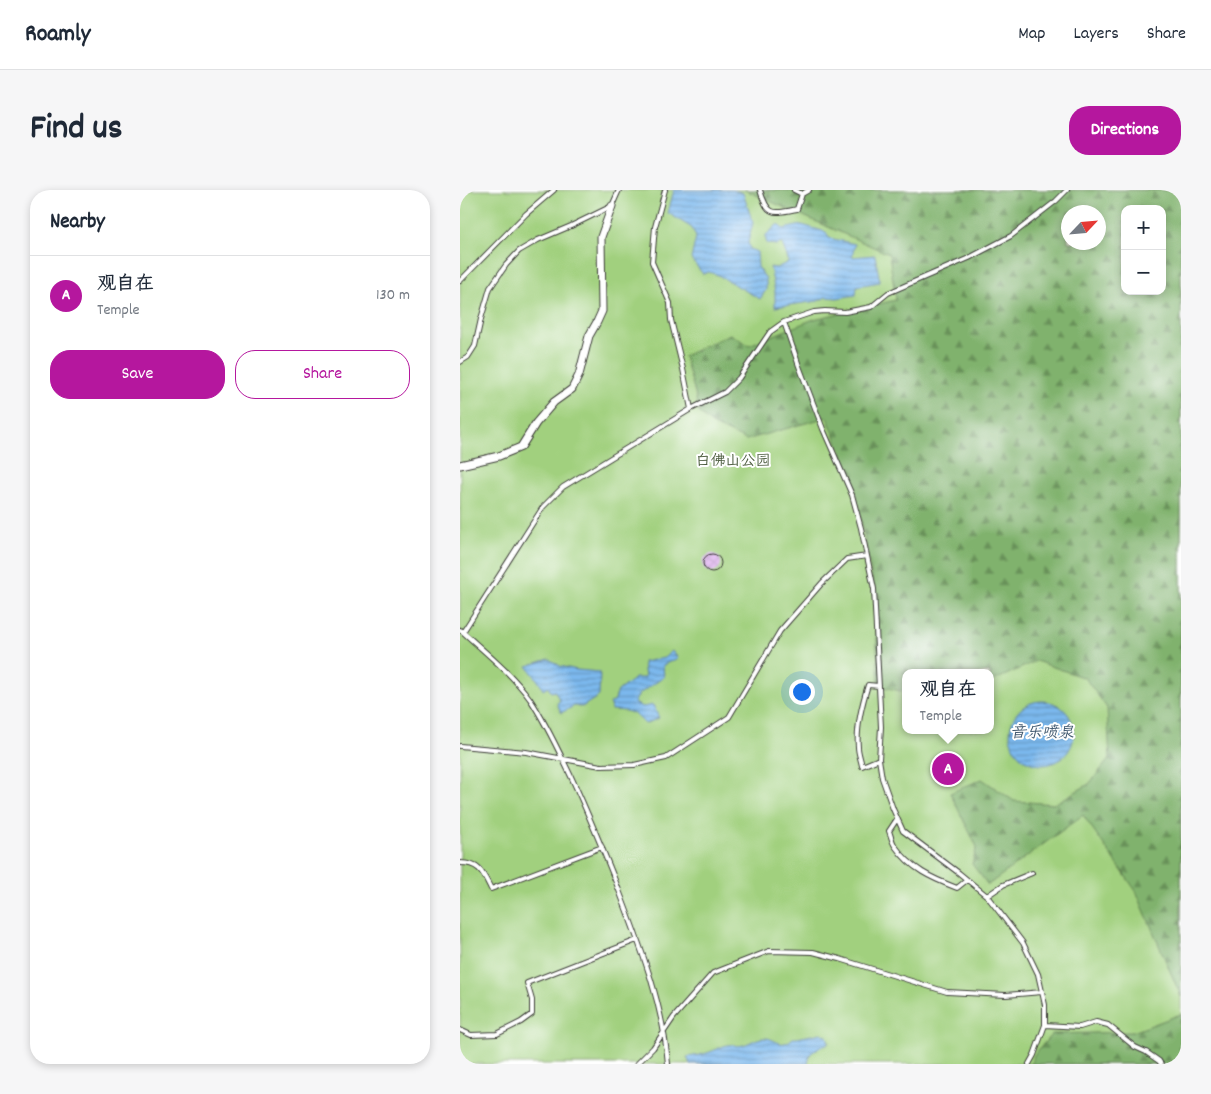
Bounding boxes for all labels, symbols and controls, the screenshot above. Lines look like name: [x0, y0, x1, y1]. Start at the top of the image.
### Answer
text: Roamly: [25, 18, 91, 52]
text: Map: [1018, 22, 1045, 47]
text: Layers: [1073, 22, 1119, 47]
text: Share: [1147, 22, 1186, 47]
text: Find us: [30, 105, 122, 155]
button: Directions: [1069, 106, 1181, 155]
north arrow: [1061, 205, 1106, 250]
map controls: [1121, 205, 1166, 295]
button: +: [1121, 205, 1166, 250]
text: Nearby: [50, 208, 105, 238]
button: −: [1121, 250, 1166, 295]
text: 观自在: [97, 272, 154, 299]
text: A: [62, 284, 70, 307]
text: 130 m: [376, 284, 410, 307]
text: Temple: [97, 299, 140, 322]
button: Save: [50, 350, 225, 399]
button: Share: [235, 350, 410, 399]
park label: 白佛山公园: [695, 451, 771, 473]
popup: [902, 669, 994, 734]
text: 观自在: [919, 678, 977, 705]
your location: [789, 679, 815, 705]
text: Temple: [919, 705, 962, 728]
water label: 音乐喷泉: [1010, 722, 1074, 745]
pin: A: [932, 750, 964, 788]

